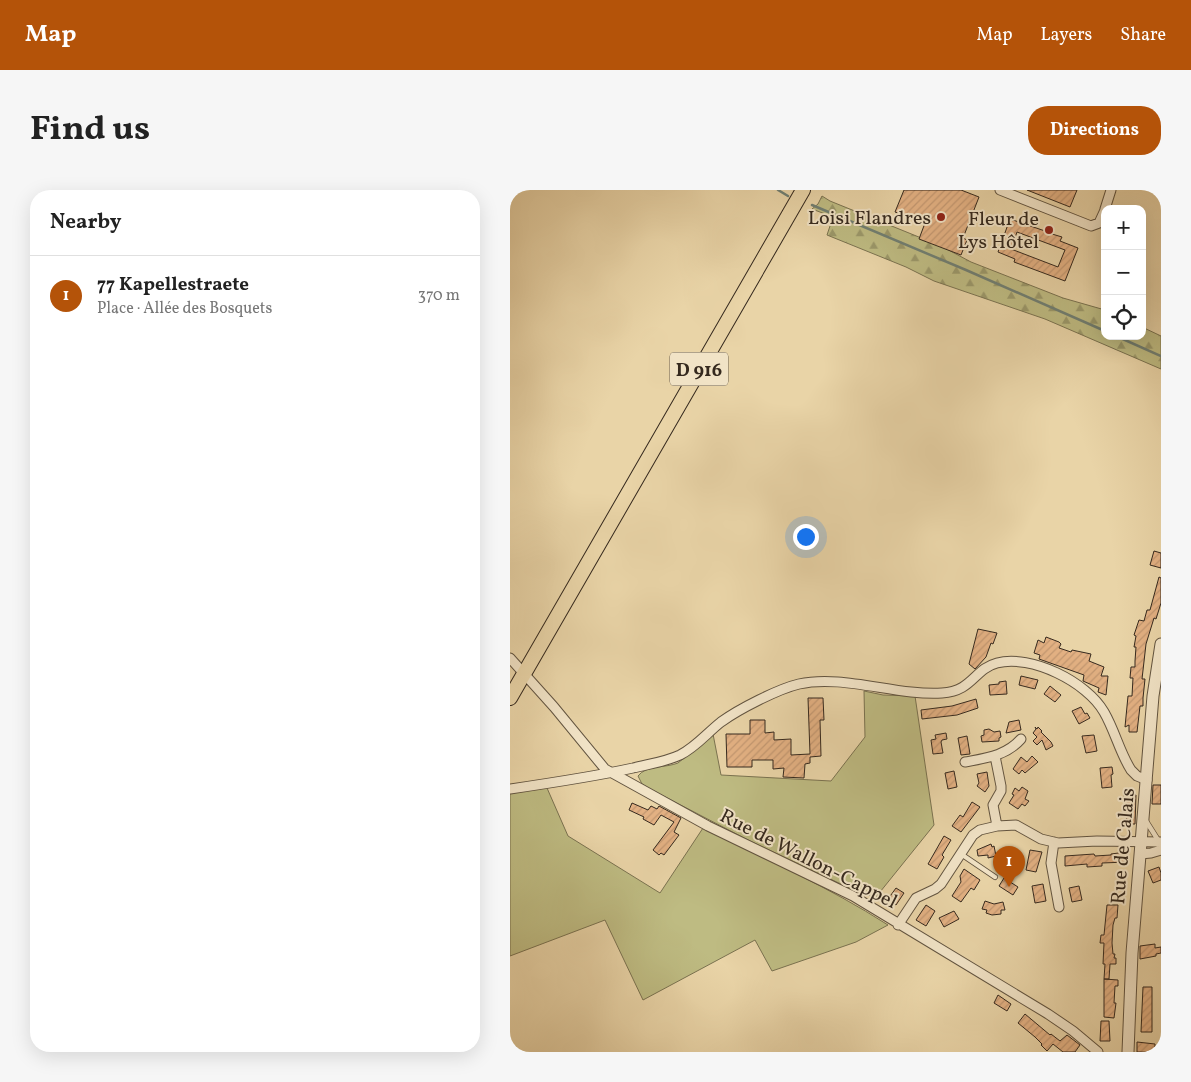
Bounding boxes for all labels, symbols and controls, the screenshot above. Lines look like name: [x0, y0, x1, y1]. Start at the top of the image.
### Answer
text: Map: [25, 18, 76, 52]
text: Map: [976, 23, 1012, 48]
text: Layers: [1040, 23, 1092, 48]
text: Share: [1120, 23, 1166, 48]
text: Find us: [30, 106, 150, 154]
button: Directions: [1028, 106, 1161, 155]
place label: Loisi Flandres: [808, 205, 931, 233]
map controls: [1101, 205, 1146, 340]
button: +: [1101, 205, 1146, 250]
place label: Fleur de Lys Hôtel: [958, 206, 1039, 257]
text: Nearby: [50, 208, 121, 237]
marker: Loisi Flandres: [935, 211, 947, 223]
marker: Fleur de Lys Hôtel: [1043, 224, 1055, 236]
button: −: [1101, 250, 1146, 295]
text: 77 Kapellestraete: [97, 272, 249, 298]
text: 1: [63, 285, 69, 307]
text: 370 m: [418, 285, 460, 307]
button: locate: [1101, 295, 1146, 340]
text: Place · Allée des Bosquets: [97, 298, 272, 320]
road number: D 916: [670, 352, 728, 385]
your location: [793, 524, 819, 550]
street label: Rue de Calais: [1105, 787, 1143, 906]
street label: Rue de Wallon-Cappel: [714, 803, 902, 917]
pin: 1: [993, 846, 1025, 887]

